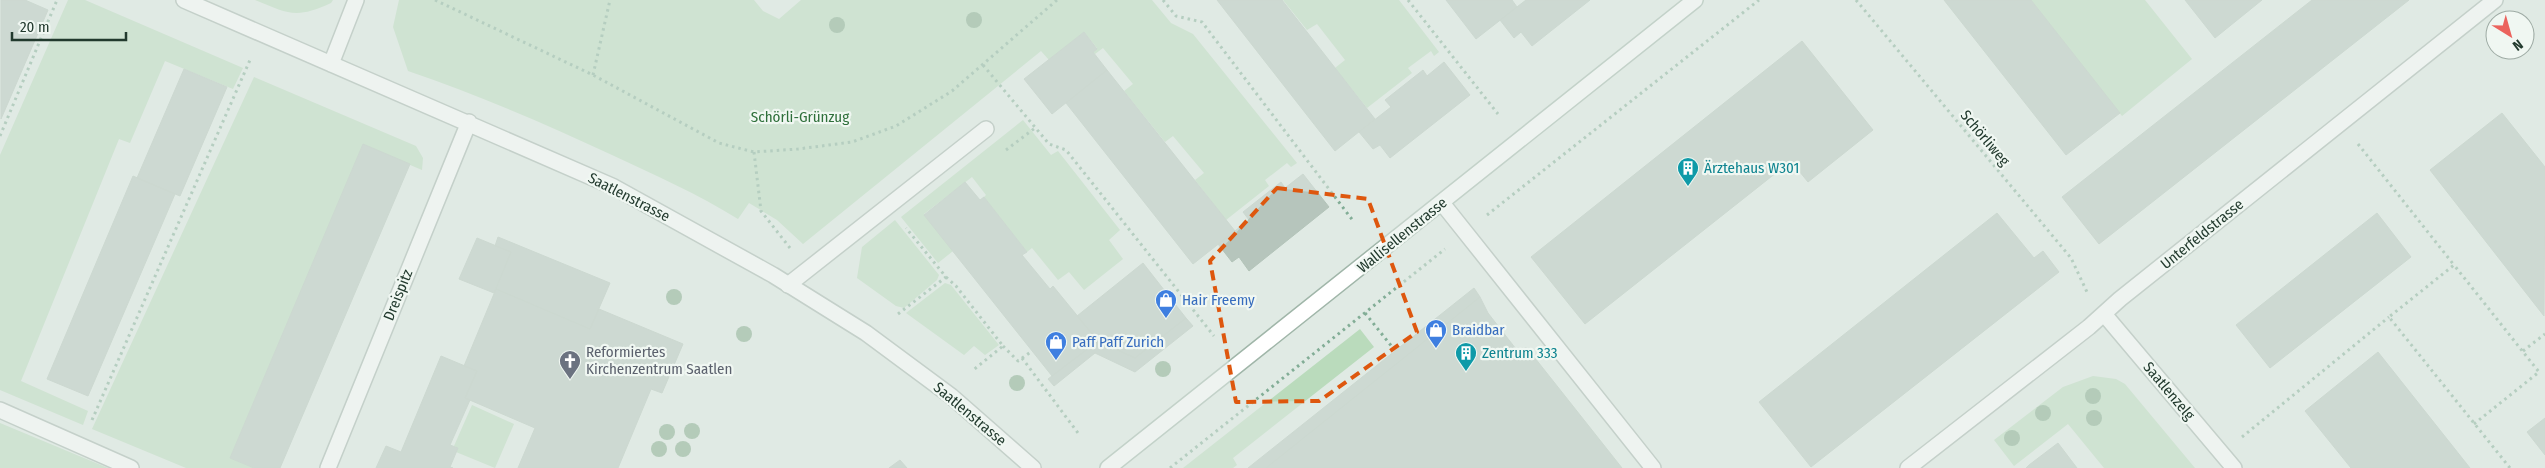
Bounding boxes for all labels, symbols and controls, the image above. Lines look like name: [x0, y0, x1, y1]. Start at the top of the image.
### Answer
scale bar: [12, 10, 126, 42]
north arrow: [2485, 10, 2535, 60]
text: 20 m: [20, 18, 50, 36]
text: N: [2509, 36, 2526, 54]
street label: Schörliweg: [1957, 107, 2013, 169]
park label: Schörli-Grünzug: [751, 108, 849, 126]
building icon: Ärztehaus W301: [1676, 156, 1700, 187]
place label: Ärztehaus W301: [1704, 159, 1799, 177]
street label: Saatlenstrasse: [585, 169, 673, 225]
street label: Wallisellenstrasse: [1354, 193, 1450, 277]
street label: Unterfeldstrasse: [2157, 195, 2247, 273]
street label: Dreispitz: [380, 267, 416, 323]
shop icon: Hair Freemy: [1154, 288, 1178, 319]
place label: Hair Freemy: [1182, 291, 1255, 309]
shop icon: Braidbar: [1424, 318, 1448, 349]
place label: Braidbar: [1452, 321, 1505, 339]
shop icon: Paff Paff Zurich: [1044, 330, 1068, 361]
place label: Paff Paff Zurich: [1072, 333, 1164, 351]
building icon: Zentrum 333: [1454, 341, 1478, 372]
place label: Reformiertes Kirchenzentrum Saatlen: [586, 343, 732, 378]
place label: Zentrum 333: [1482, 344, 1558, 362]
church icon: Reformiertes Kirchenzentrum Saatlen: [558, 349, 582, 380]
street label: Saatlenzelg: [2140, 358, 2198, 424]
street label: Saatlenstrasse: [930, 378, 1010, 450]

